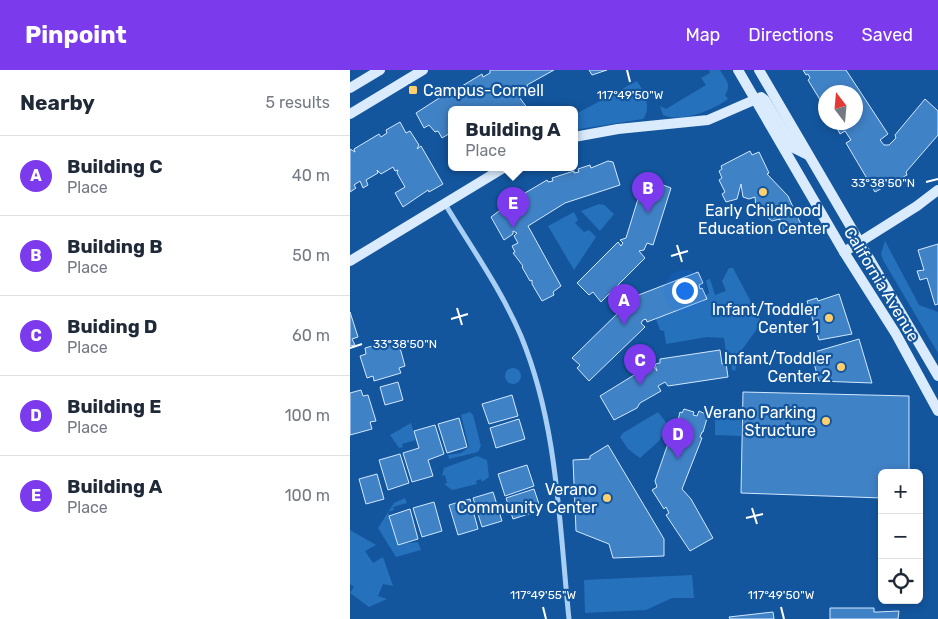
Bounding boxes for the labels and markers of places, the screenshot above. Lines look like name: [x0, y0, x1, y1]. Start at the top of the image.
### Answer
place label: Campus-Cornell: [423, 81, 544, 100]
marker: Campus-Cornell: [407, 84, 419, 96]
pin: B: [632, 172, 664, 213]
marker: Early Childhood Education Center: [757, 186, 769, 198]
pin: E: [497, 187, 529, 228]
place label: Early Childhood Education Center: [698, 201, 828, 238]
pin: A: [608, 284, 640, 325]
place label: Infant/Toddler Center 1: [712, 300, 819, 337]
marker: Infant/Toddler Center 1: [823, 312, 835, 324]
pin: C: [624, 344, 656, 385]
place label: Infant/Toddler Center 2: [724, 349, 831, 386]
marker: Infant/Toddler Center 2: [835, 361, 847, 373]
place label: Verano Parking Structure: [703, 403, 816, 440]
marker: Verano Parking Structure: [820, 415, 832, 427]
pin: D: [662, 418, 694, 459]
place label: Verano Community Center: [456, 480, 597, 517]
marker: Verano Community Center: [601, 492, 613, 504]

